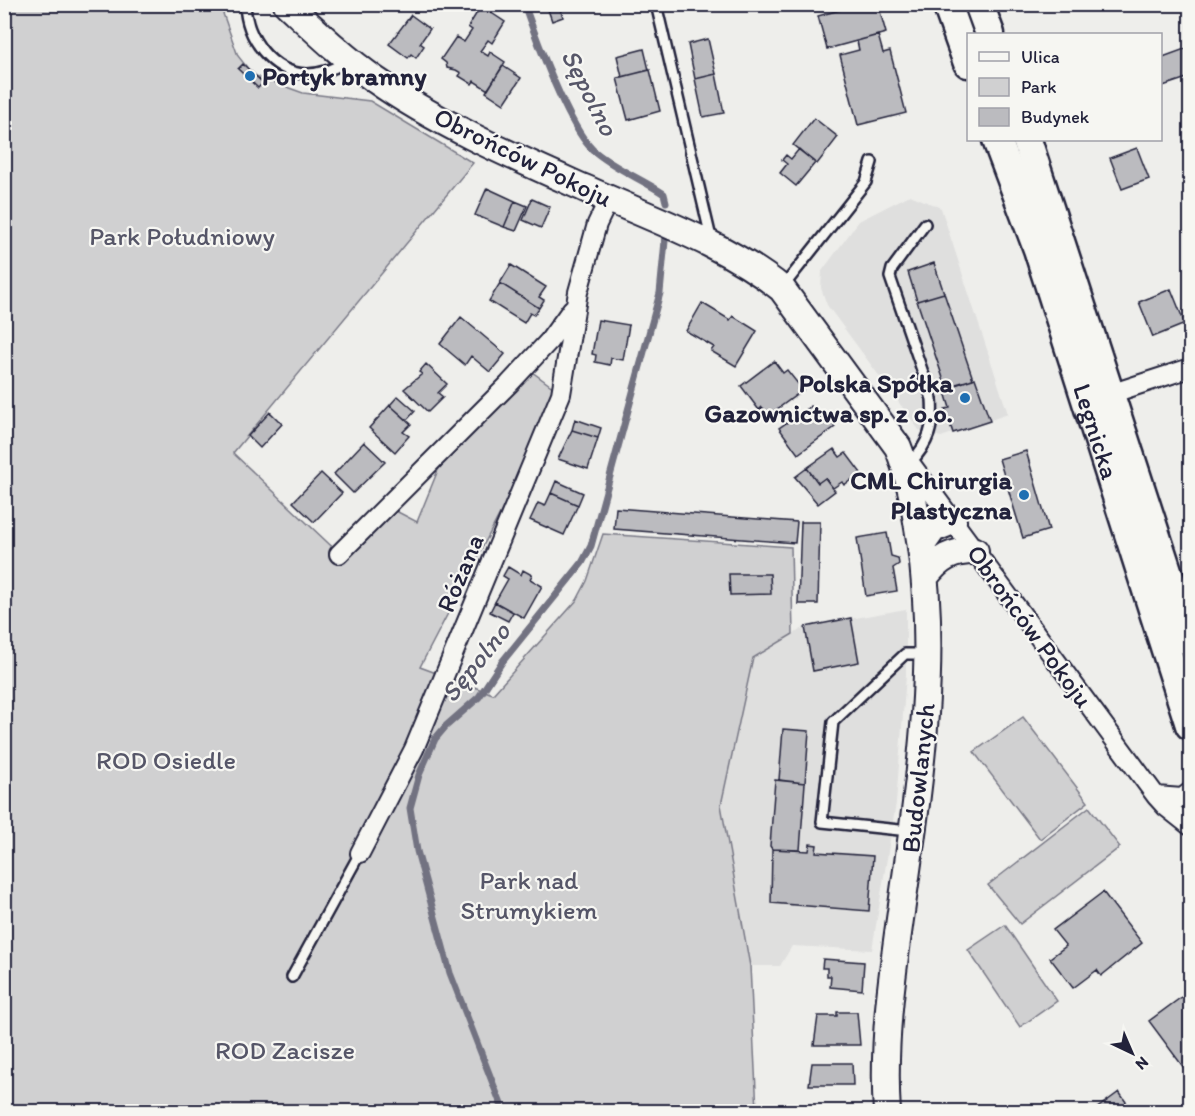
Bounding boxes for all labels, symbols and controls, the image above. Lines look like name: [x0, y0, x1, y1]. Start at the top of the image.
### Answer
legend: [967, 33, 1162, 141]
water label: Sępolno: [554, 43, 626, 142]
text: Ulica: [1021, 46, 1060, 68]
place label: Portyk bramny: [262, 60, 427, 92]
marker: Portyk bramny: [243, 69, 257, 83]
text: Park: [1021, 76, 1056, 98]
street label: Obrońców Pokoju: [429, 100, 617, 214]
text: Budynek: [1021, 106, 1090, 128]
park label: Park Południowy: [89, 220, 275, 252]
place label: Polska Spółka Gazownictwa sp. z o.o.: [704, 367, 953, 429]
street label: Legnicka: [1066, 380, 1127, 484]
marker: Polska Spółka Gazownictwa sp. z o.o.: [958, 391, 972, 405]
place label: CML Chirurgia Plastyczna: [850, 464, 1012, 526]
marker: CML Chirurgia Plastyczna: [1017, 488, 1031, 502]
street label: Różana: [429, 529, 491, 617]
street label: Obrońców Pokoju: [960, 538, 1100, 714]
water label: Sępolno: [433, 615, 518, 708]
street label: Budowlanych: [894, 702, 942, 854]
park label: ROD Osiedle: [96, 744, 236, 776]
park label: Park nad Strumykiem: [461, 864, 598, 926]
north arrow: [1102, 1023, 1162, 1083]
park label: ROD Zacisze: [215, 1034, 355, 1066]
text: N: [1132, 1053, 1153, 1074]

